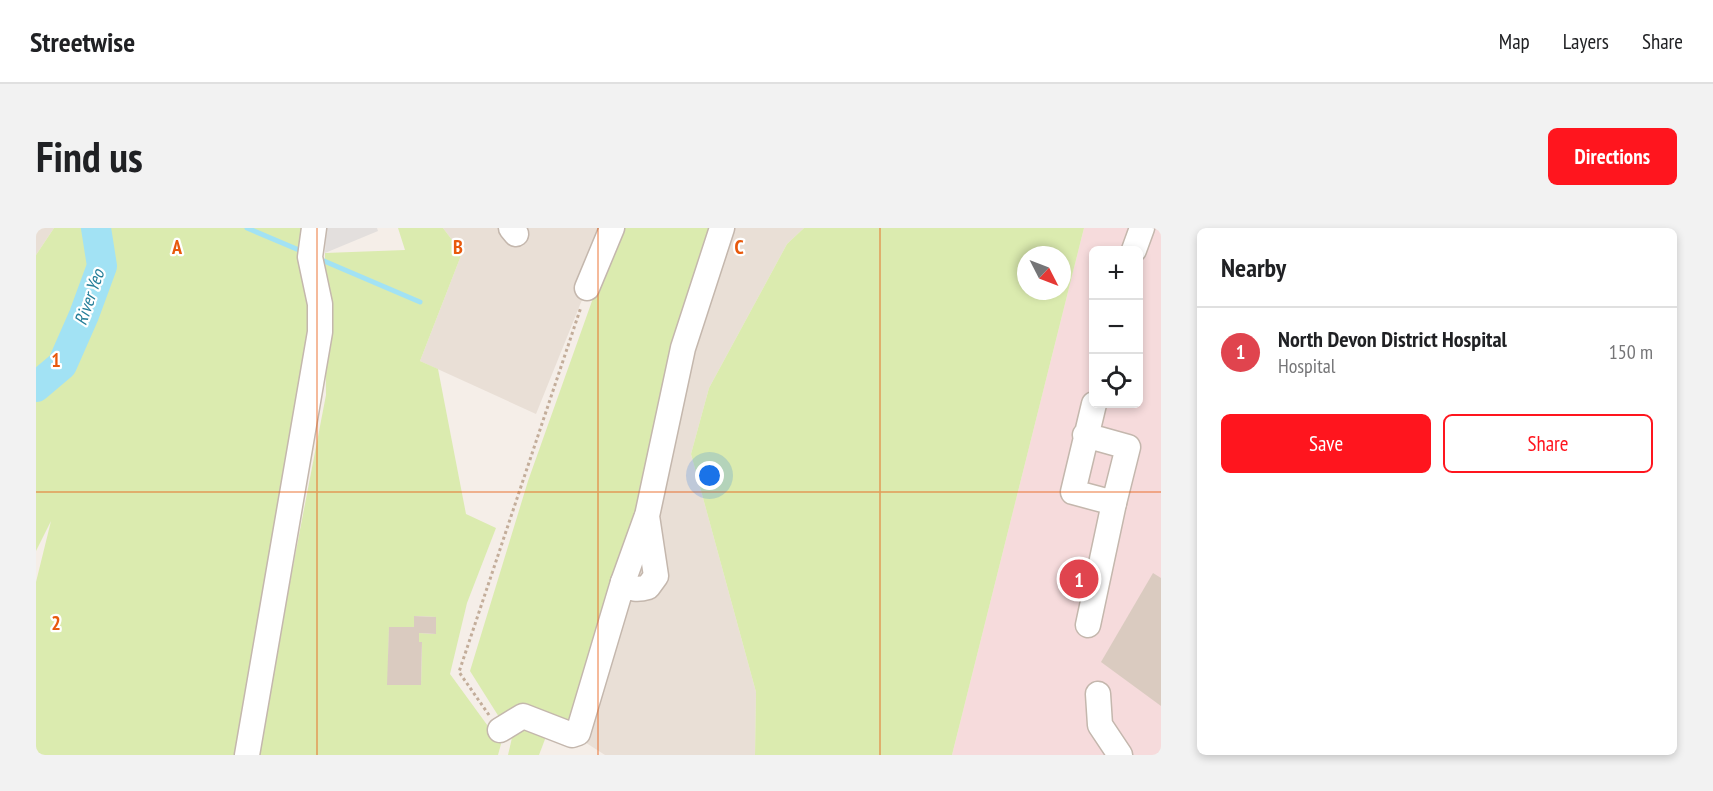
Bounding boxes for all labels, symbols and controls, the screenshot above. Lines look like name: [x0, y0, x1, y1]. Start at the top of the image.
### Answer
text: Streetwise: [30, 23, 135, 60]
text: Map: [1499, 28, 1530, 55]
text: Layers: [1563, 28, 1609, 55]
text: Share: [1642, 28, 1683, 55]
button: Directions: [1548, 128, 1677, 185]
text: Find us: [36, 129, 143, 184]
text: A: [171, 234, 183, 260]
text: B: [453, 234, 463, 260]
text: C: [734, 234, 744, 260]
north arrow: [1017, 246, 1071, 300]
map controls: [1089, 246, 1143, 408]
button: +: [1089, 246, 1143, 300]
text: Nearby: [1221, 251, 1286, 284]
water label: River Yeo: [69, 265, 110, 328]
button: −: [1089, 300, 1143, 354]
text: North Devon District Hospital: [1278, 325, 1507, 353]
text: 1: [1236, 339, 1245, 365]
text: 150 m: [1609, 339, 1653, 365]
text: 1: [51, 347, 61, 373]
text: Hospital: [1278, 353, 1335, 379]
button: locate: [1089, 354, 1143, 408]
button: Save: [1221, 414, 1431, 473]
button: Share: [1443, 414, 1653, 473]
your location: [695, 461, 724, 490]
pin: 1: [1060, 556, 1098, 602]
text: 2: [51, 610, 61, 636]

